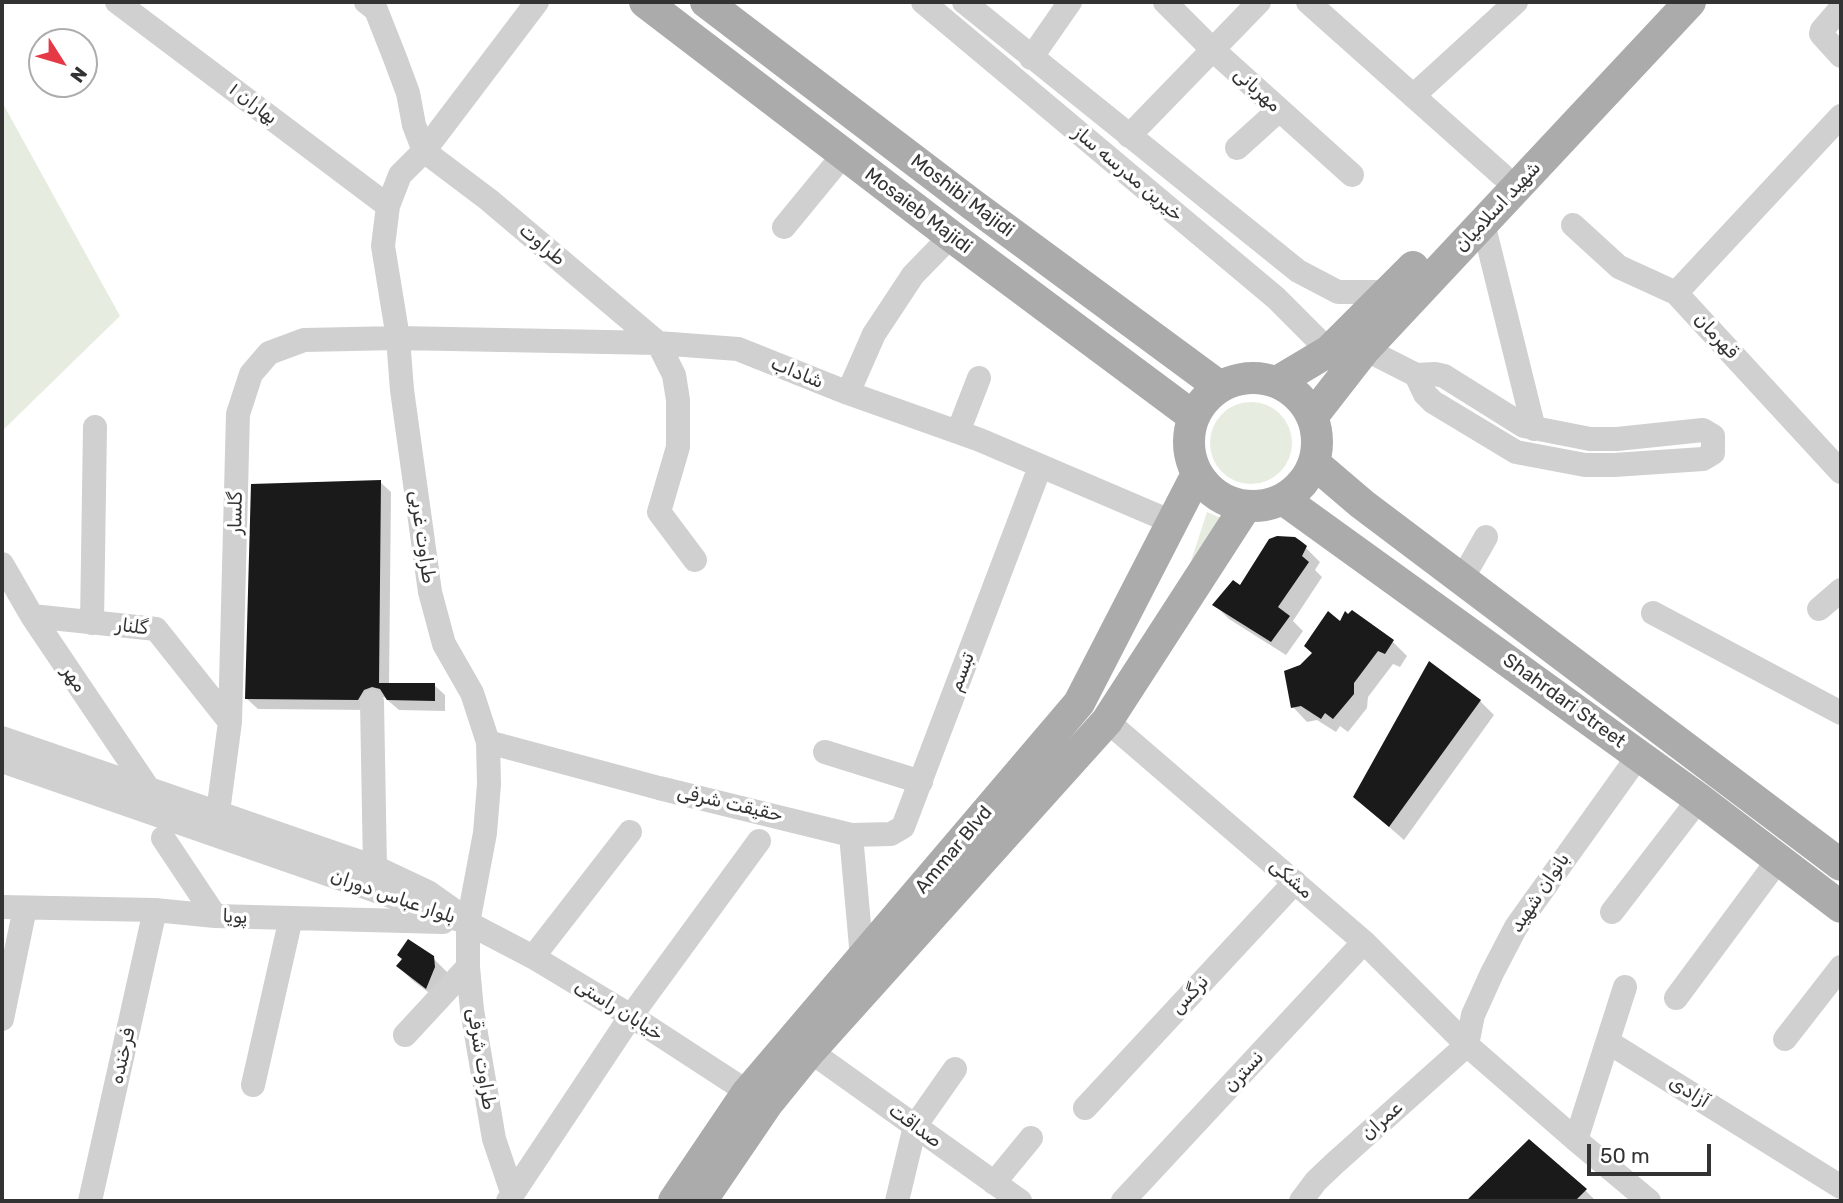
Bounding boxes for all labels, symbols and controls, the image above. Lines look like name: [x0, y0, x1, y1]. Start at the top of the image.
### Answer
north arrow: [28, 28, 98, 98]
text: N: [65, 62, 92, 87]
street label: مهربانی: [1229, 63, 1285, 117]
street label: بهاران ۱: [224, 78, 282, 130]
street label: خیرین مدرسه ساز: [1069, 122, 1187, 226]
street label: Moshibi Majidi: [906, 150, 1018, 242]
street label: شهید اسلامیان: [1450, 157, 1546, 257]
street label: Mosaieb Majidi: [860, 163, 976, 259]
street label: طراوت: [514, 219, 570, 271]
street label: قهرمان: [1689, 308, 1743, 364]
street label: شاداب: [767, 352, 827, 394]
street label: طراوت غربی: [404, 489, 440, 585]
street label: گلسار: [224, 492, 248, 534]
street label: گلنار: [115, 614, 149, 640]
street label: تبسم: [944, 649, 980, 695]
street label: Shahrdari Street: [1498, 649, 1630, 753]
street label: مهر: [57, 661, 91, 697]
street label: حقیقت شرفی: [675, 781, 785, 827]
street label: Ammar Blvd: [911, 801, 997, 899]
street label: بانوان شهید: [1505, 849, 1575, 937]
street label: مشکی: [1265, 854, 1317, 904]
street label: بلوار عباس دوران: [327, 865, 459, 929]
street label: پویا: [222, 905, 248, 929]
street label: نرگس: [1166, 971, 1214, 1019]
street label: خیابان راستی: [571, 974, 667, 1046]
street label: طراوت شرقی: [462, 1006, 500, 1112]
street label: فرخنده: [106, 1026, 140, 1086]
street label: نسترن: [1219, 1047, 1269, 1097]
street label: آزادی: [1665, 1071, 1713, 1113]
street label: عمران: [1357, 1097, 1407, 1145]
street label: صداقت: [884, 1099, 946, 1153]
scale bar: [1591, 1130, 1715, 1174]
text: 50 m: [1600, 1143, 1650, 1168]

